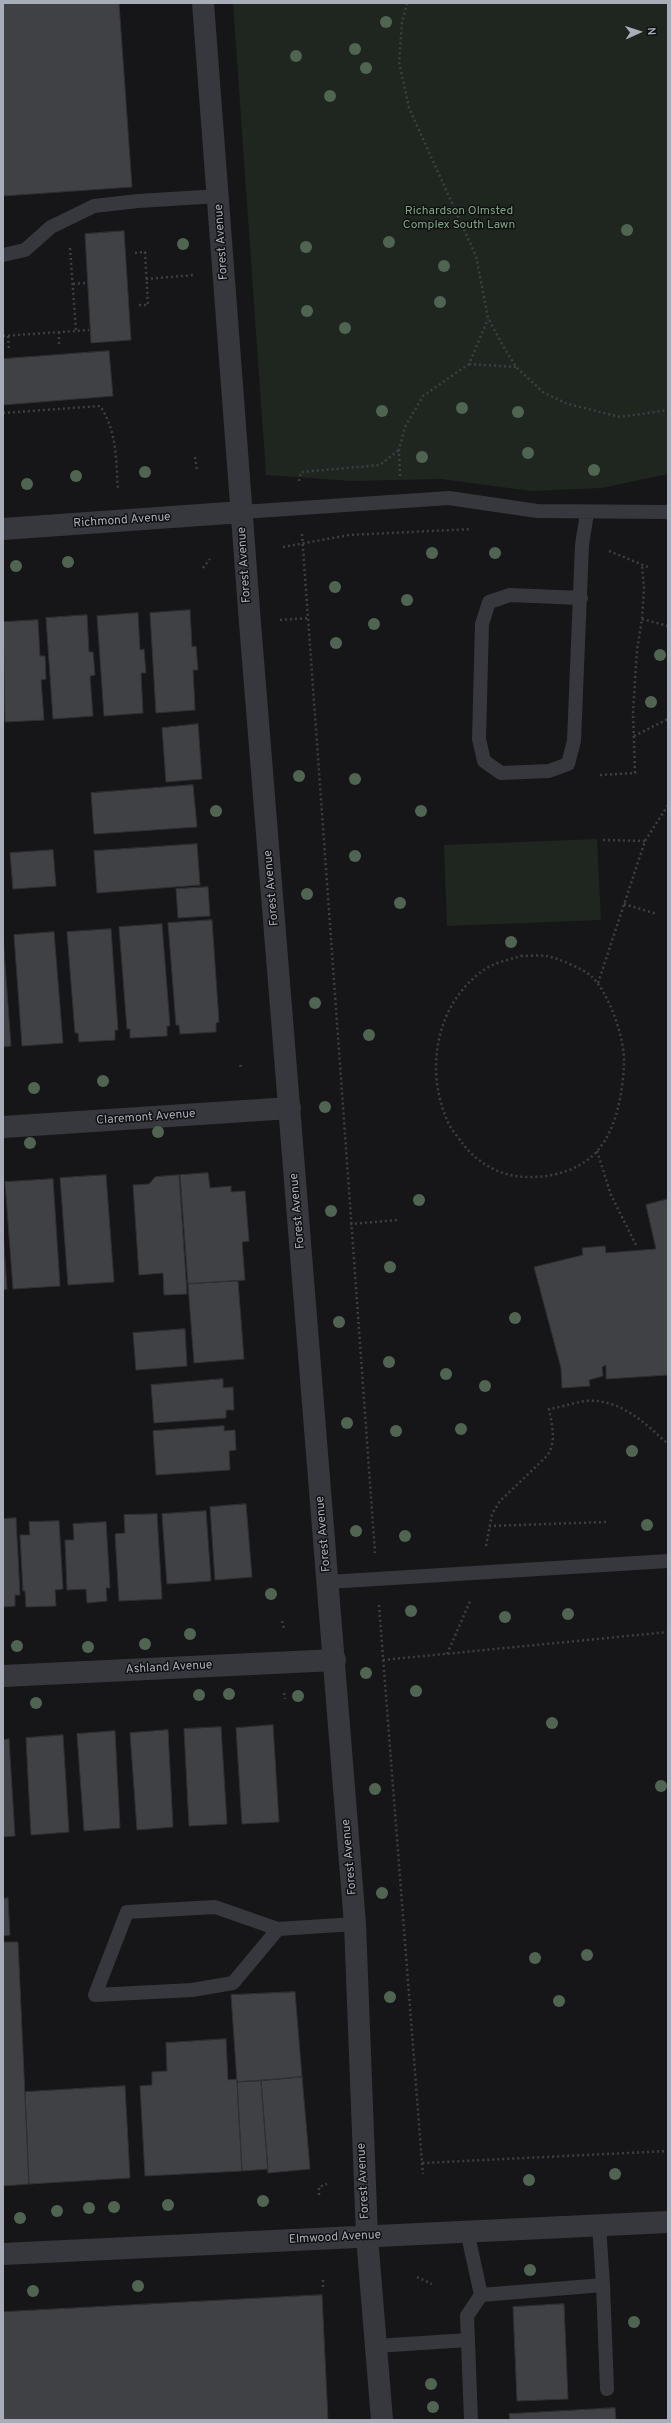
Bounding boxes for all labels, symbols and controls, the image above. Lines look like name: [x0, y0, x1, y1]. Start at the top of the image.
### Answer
north arrow: [619, 12, 659, 52]
text: N: [644, 27, 658, 36]
street label: Forest Avenue: [212, 204, 232, 280]
park label: Richardson Olmsted Complex South Lawn: [403, 205, 515, 233]
street label: Richmond Avenue: [73, 510, 171, 532]
street label: Forest Avenue: [235, 527, 255, 603]
street label: Forest Avenue: [262, 849, 282, 927]
street label: Claremont Avenue: [96, 1107, 196, 1129]
street label: Forest Avenue: [288, 1172, 308, 1250]
street label: Forest Avenue: [314, 1495, 334, 1573]
street label: Ashland Avenue: [125, 1659, 213, 1677]
street label: Forest Avenue: [340, 1818, 360, 1896]
street label: Forest Avenue: [355, 2143, 373, 2219]
street label: Elmwood Avenue: [289, 2228, 381, 2248]

